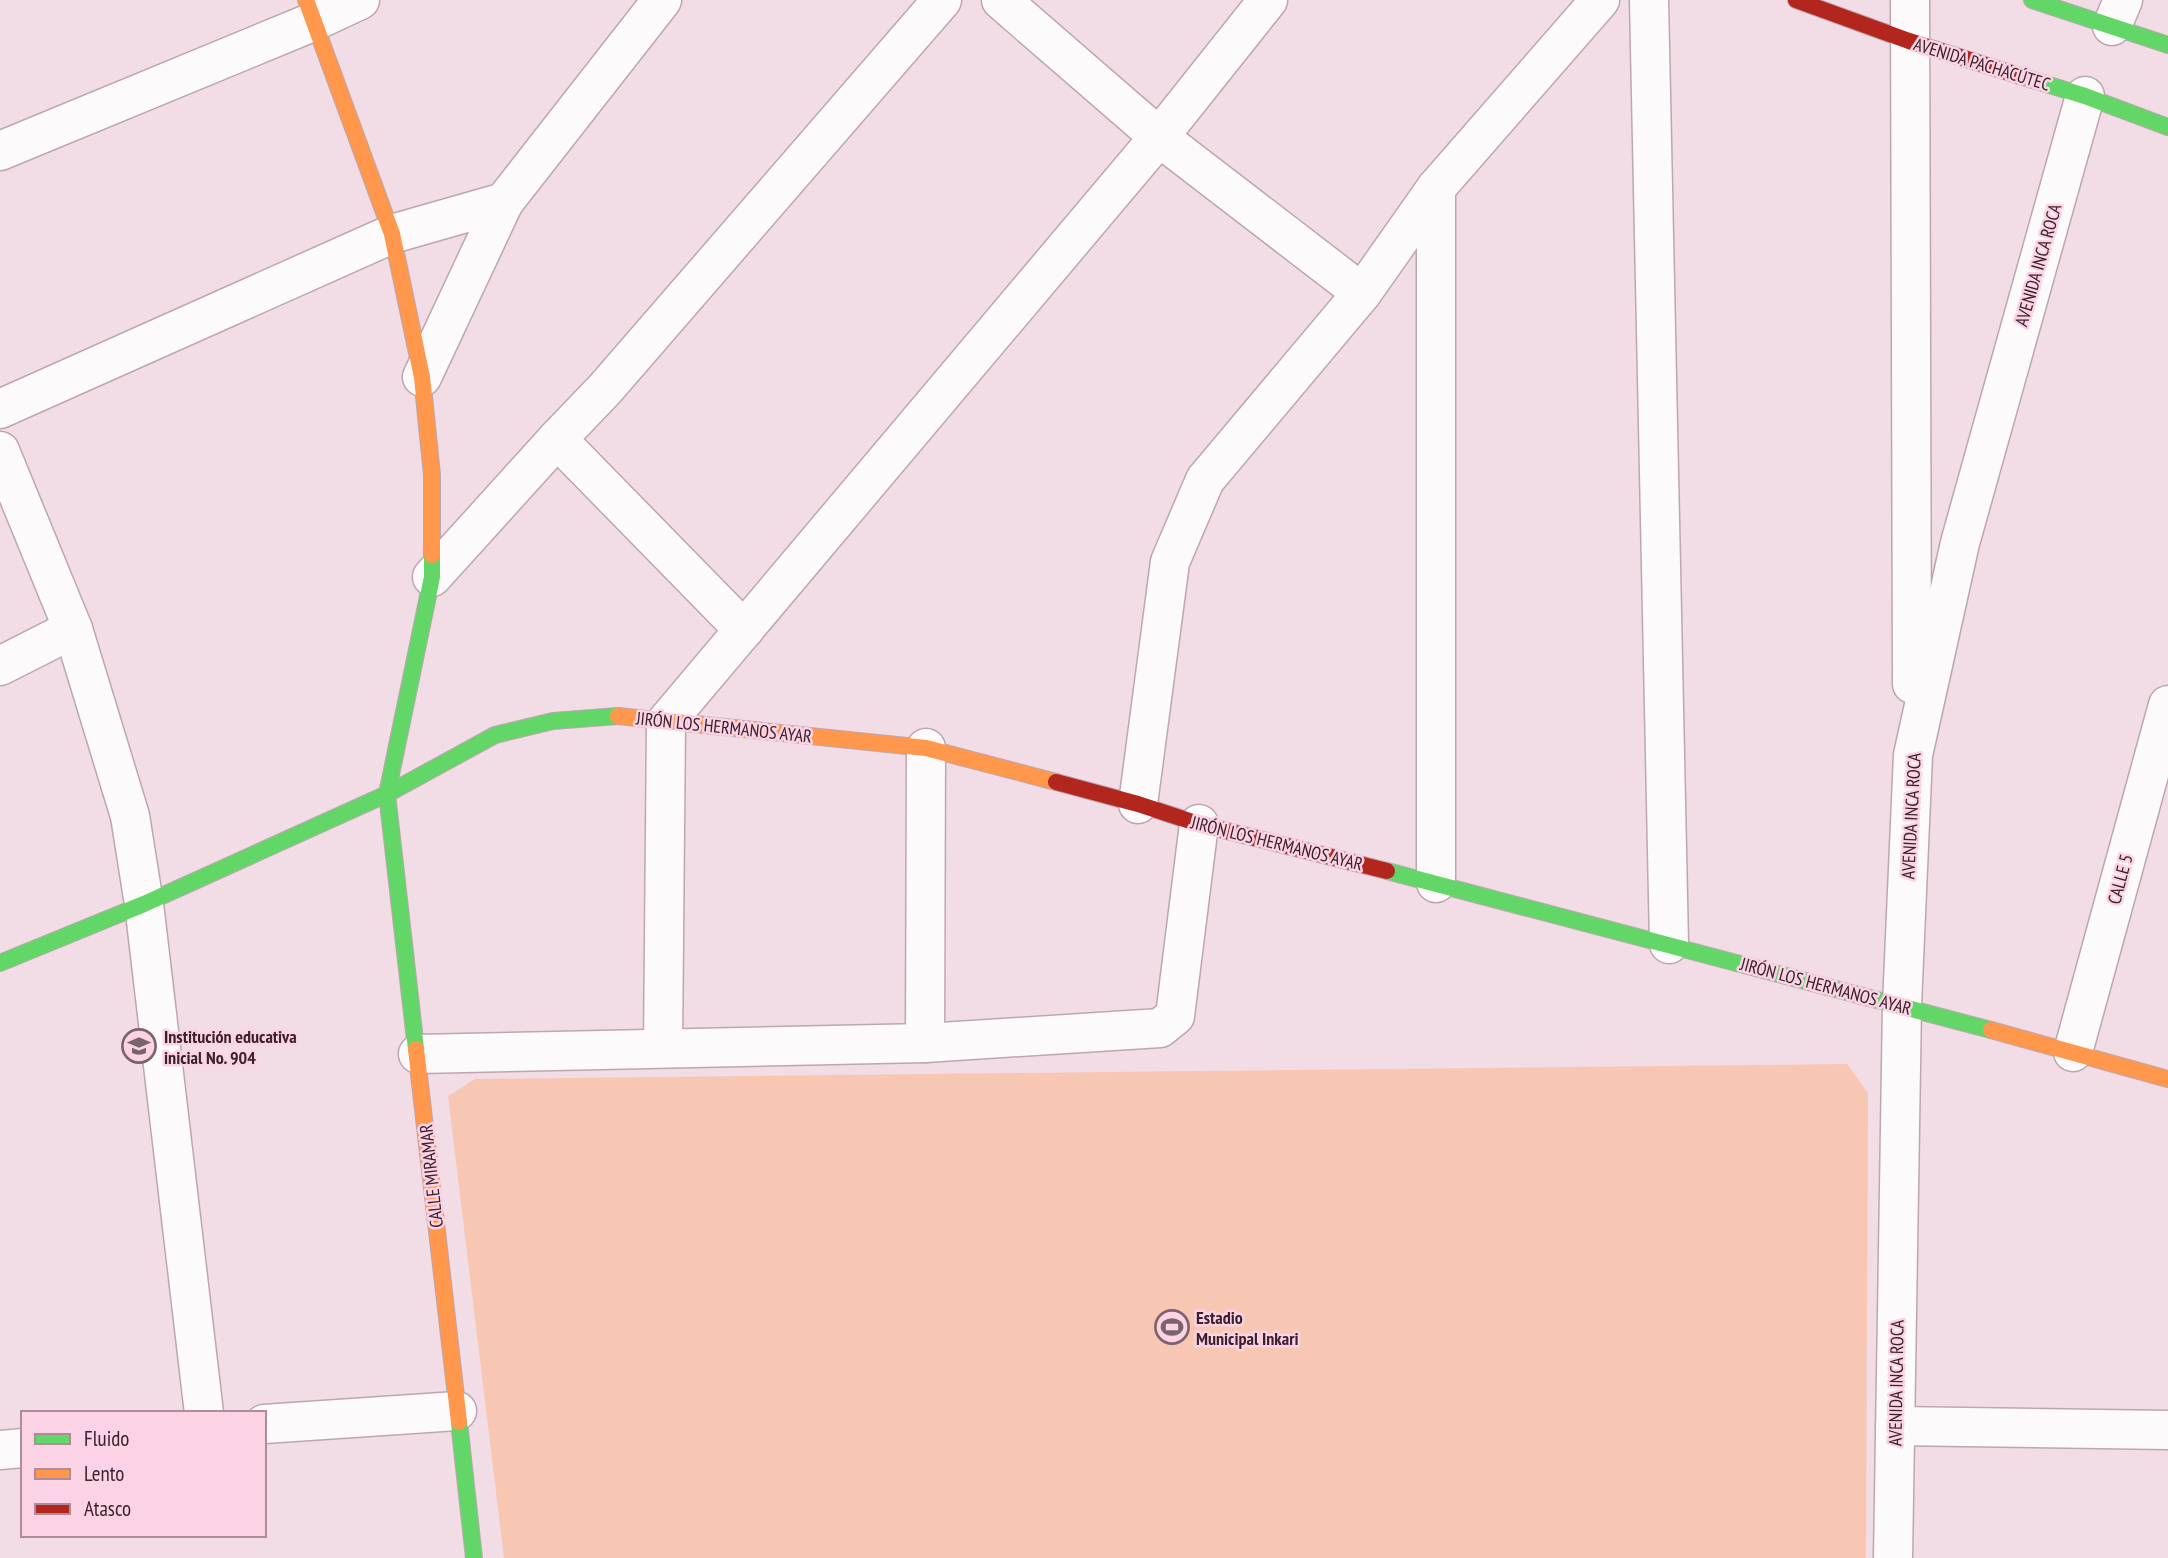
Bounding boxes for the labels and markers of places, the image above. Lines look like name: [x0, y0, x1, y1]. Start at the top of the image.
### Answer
place label: Institución educativa inicial No. 904: [164, 1025, 297, 1069]
school or university icon: Institución educativa inicial No. 904: [120, 1027, 158, 1065]
place label: Estadio Municipal Inkari: [1196, 1306, 1299, 1350]
sports icon: Estadio Municipal Inkari: [1153, 1308, 1191, 1346]

